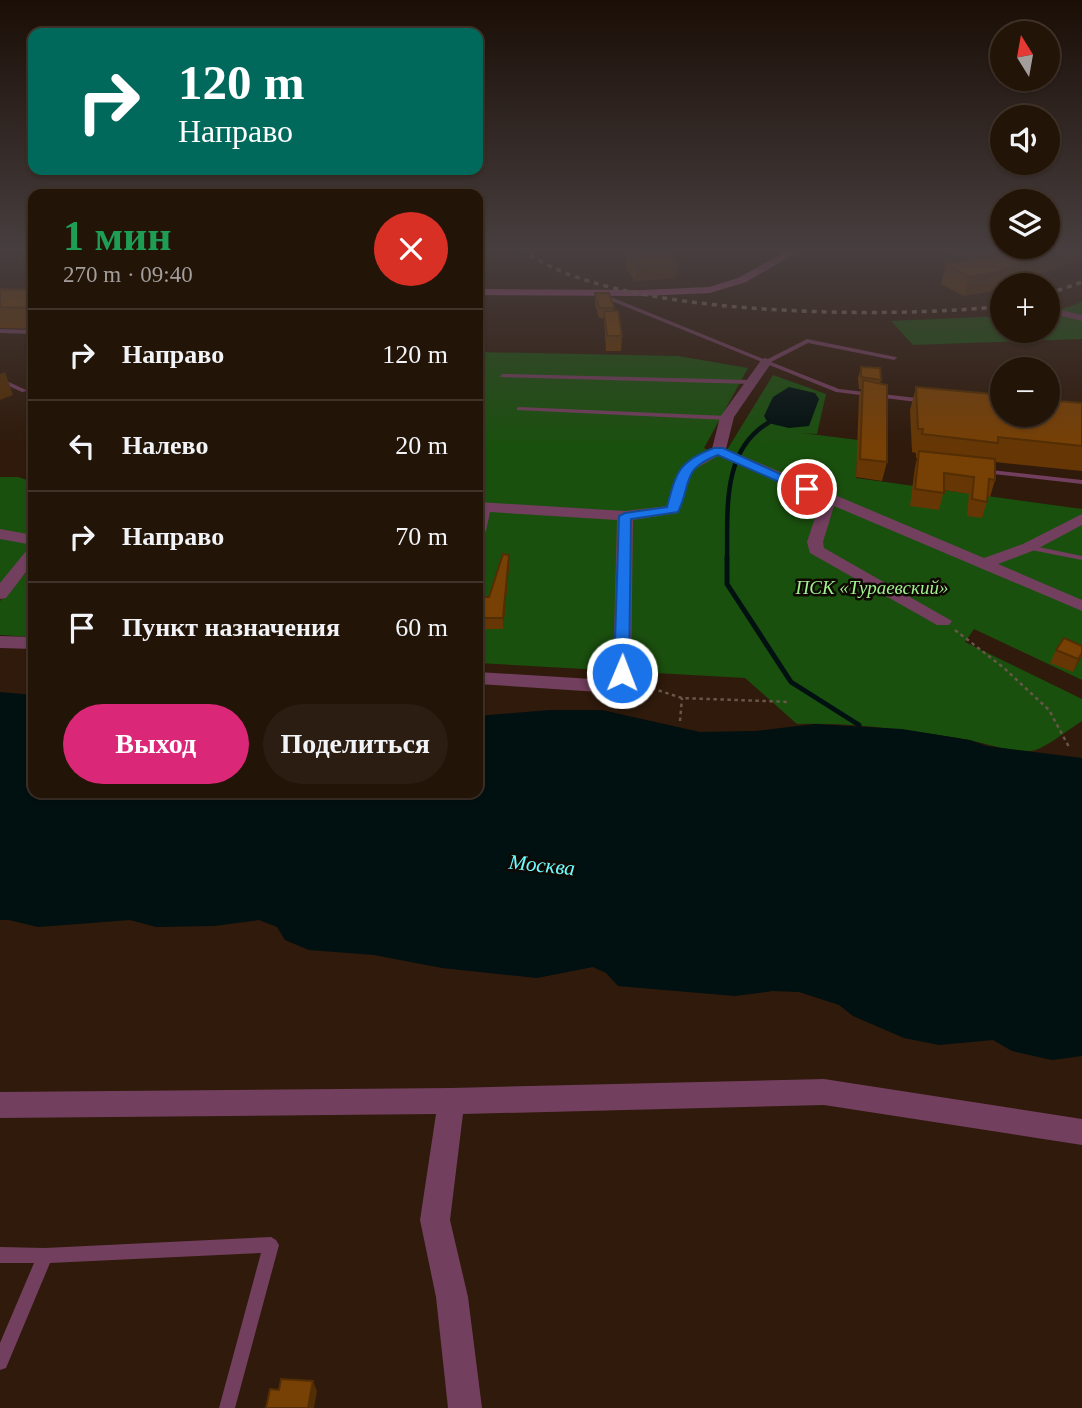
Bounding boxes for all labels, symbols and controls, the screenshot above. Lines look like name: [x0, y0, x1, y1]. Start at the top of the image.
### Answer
north arrow: [990, 21, 1060, 91]
map controls: [990, 21, 1060, 427]
text: 120 m: [178, 55, 305, 110]
icon: right: [63, 56, 154, 147]
button: sound: [990, 105, 1060, 175]
text: Направо: [178, 113, 293, 149]
button: layers: [990, 189, 1060, 259]
button: close: [374, 212, 448, 286]
text: 1 мин: [63, 213, 172, 259]
text: 270 m · 09:40: [63, 262, 193, 287]
button: +: [990, 273, 1060, 343]
icon: right: [63, 336, 101, 374]
text: Направо: [122, 340, 224, 369]
text: 120 m: [382, 340, 448, 369]
button: −: [990, 357, 1060, 427]
icon: left: [63, 427, 101, 465]
text: Налево: [122, 431, 208, 460]
text: 20 m: [395, 431, 448, 460]
pin: [777, 459, 837, 519]
icon: arrive: [788, 470, 826, 508]
icon: right: [63, 518, 101, 556]
text: Направо: [122, 522, 224, 551]
text: 70 m: [395, 522, 448, 551]
park label: ПСК «Тураевский»: [795, 577, 948, 598]
icon: arrive: [63, 609, 101, 647]
text: Пункт назначения: [122, 613, 340, 642]
text: 60 m: [395, 613, 448, 642]
position arrow: [585, 636, 659, 710]
button: Выход: [63, 704, 249, 784]
button: Поделиться: [263, 704, 448, 784]
water label: Москва: [507, 849, 576, 880]

